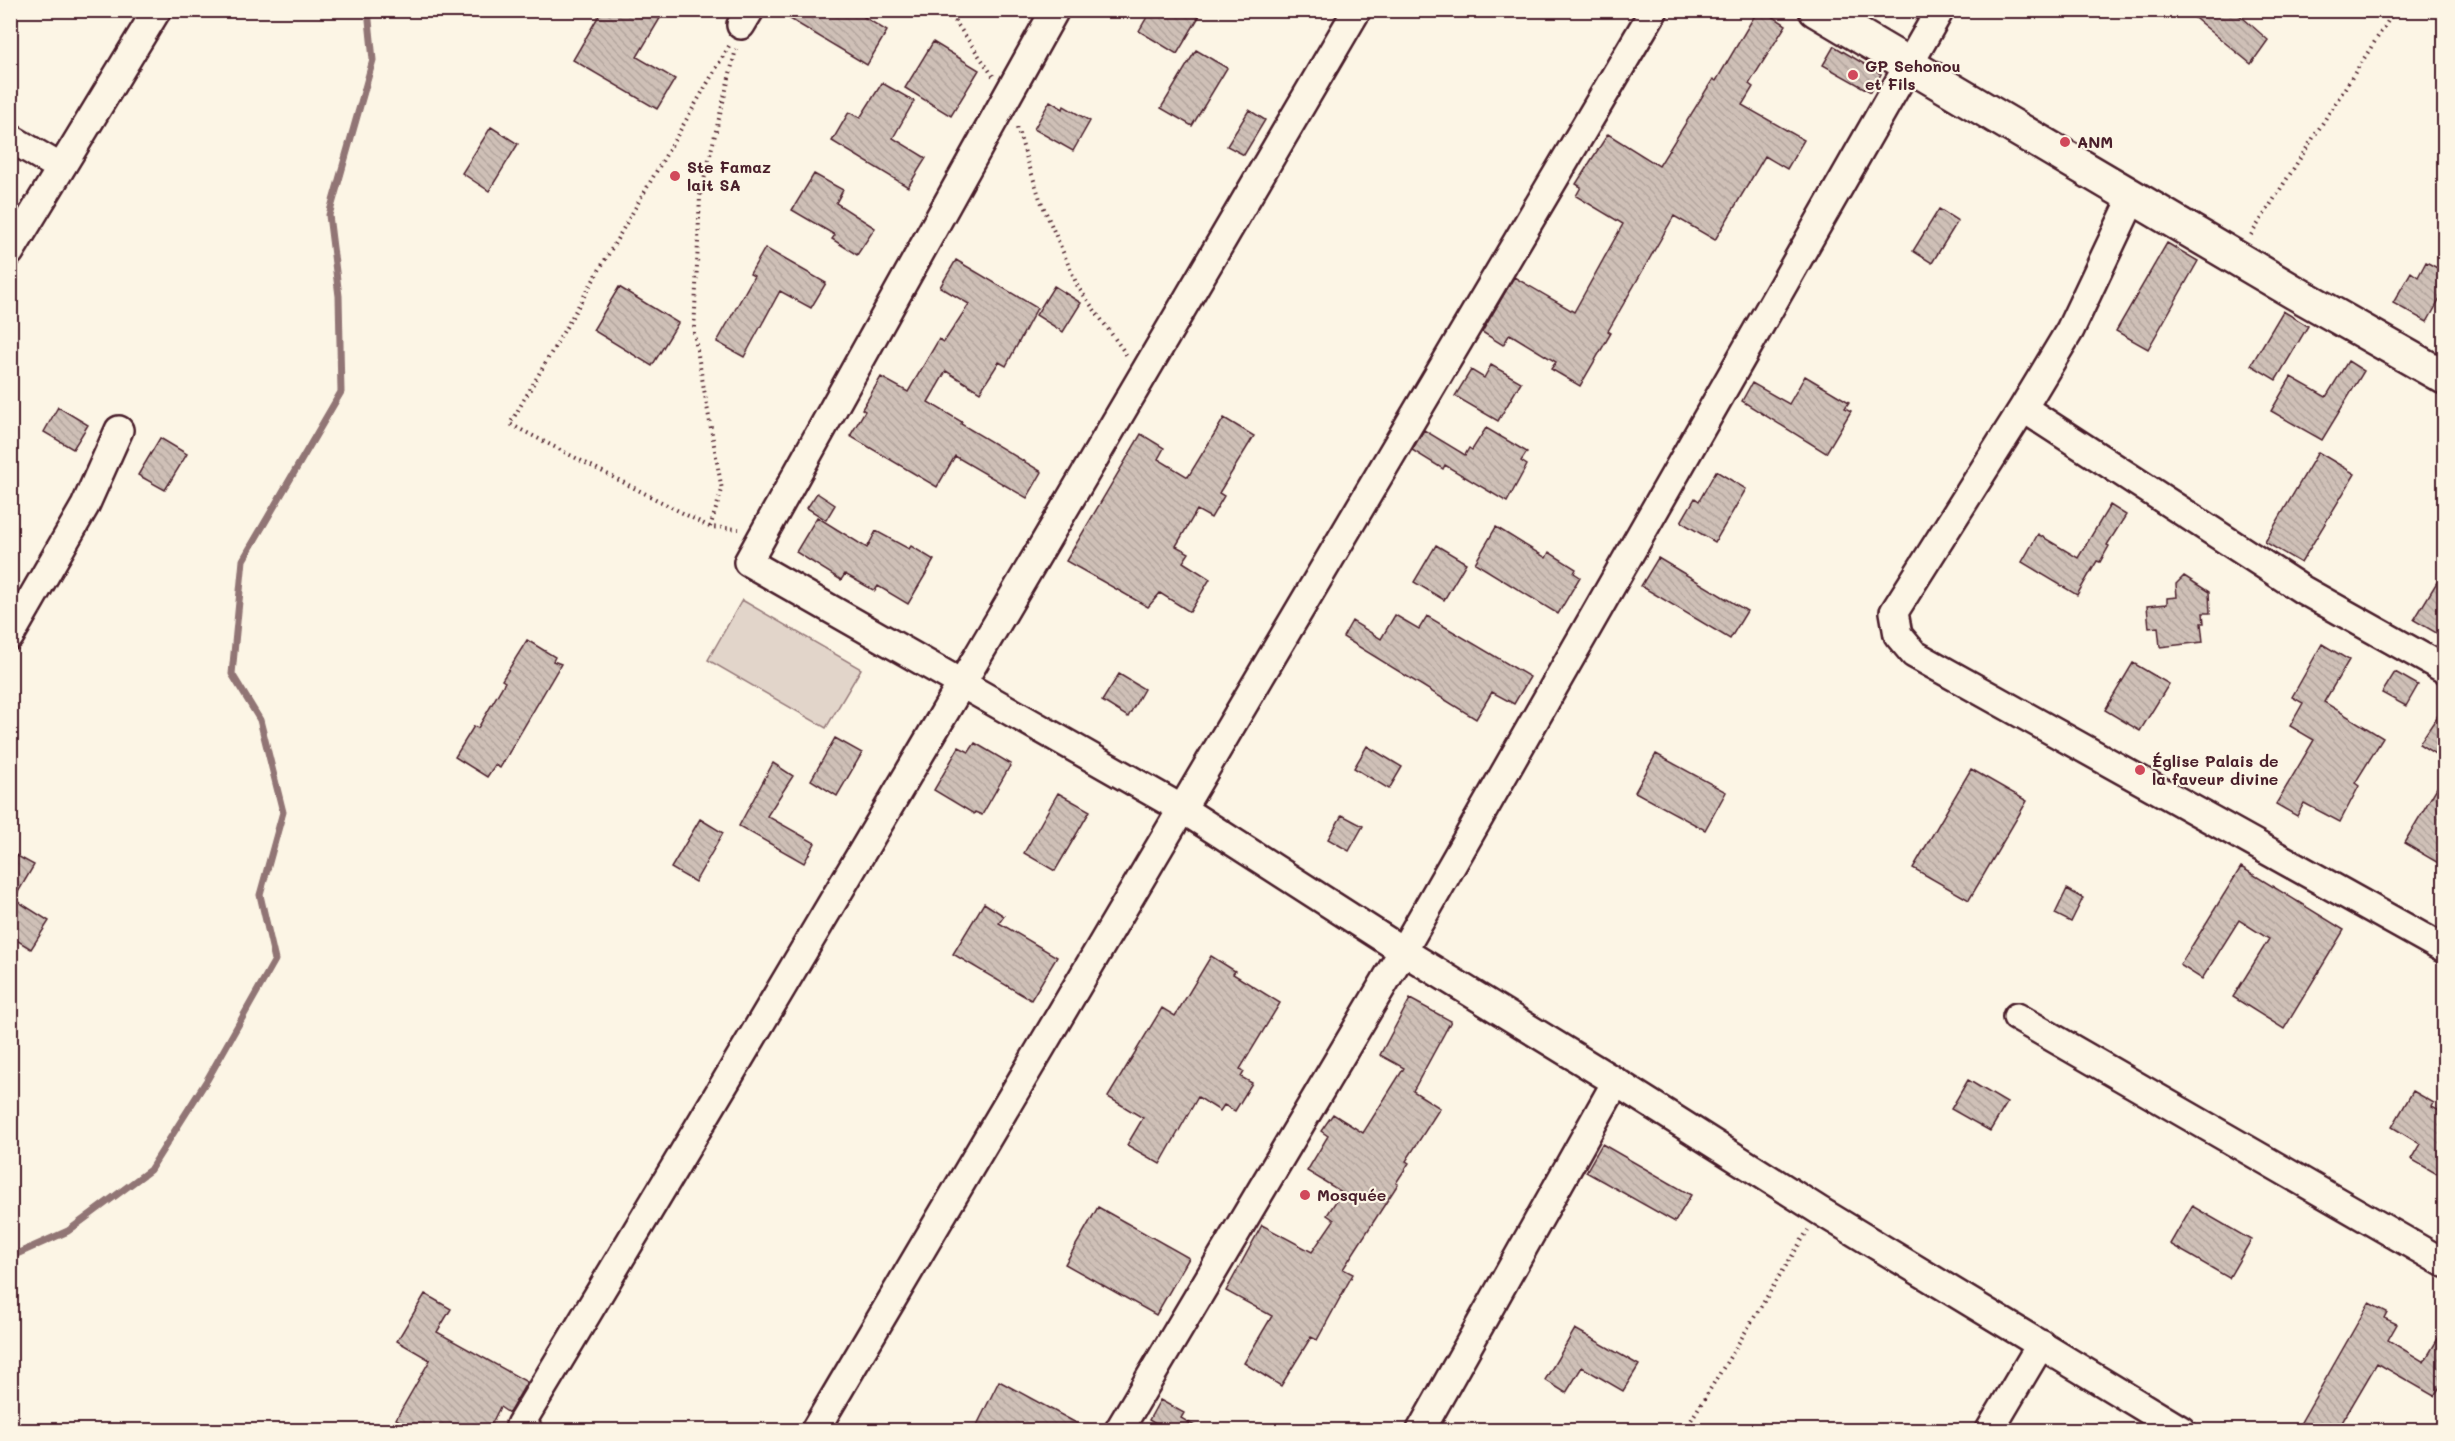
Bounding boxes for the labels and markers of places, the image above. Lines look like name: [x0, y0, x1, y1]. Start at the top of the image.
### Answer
place label: GP Sehonou et Fils: [1865, 55, 1961, 94]
marker: GP Sehonou et Fils: [1846, 68, 1860, 82]
place label: ANM: [2077, 131, 2113, 152]
marker: ANM: [2058, 135, 2072, 149]
place label: Ste Famaz lait SA: [687, 156, 771, 195]
marker: Ste Famaz lait SA: [668, 169, 682, 183]
place label: Église Palais de la faveur divine: [2152, 750, 2279, 789]
marker: Église Palais de la faveur divine: [2133, 763, 2147, 777]
place label: Mosquée: [1317, 1184, 1386, 1205]
marker: Mosquée: [1298, 1188, 1312, 1202]

